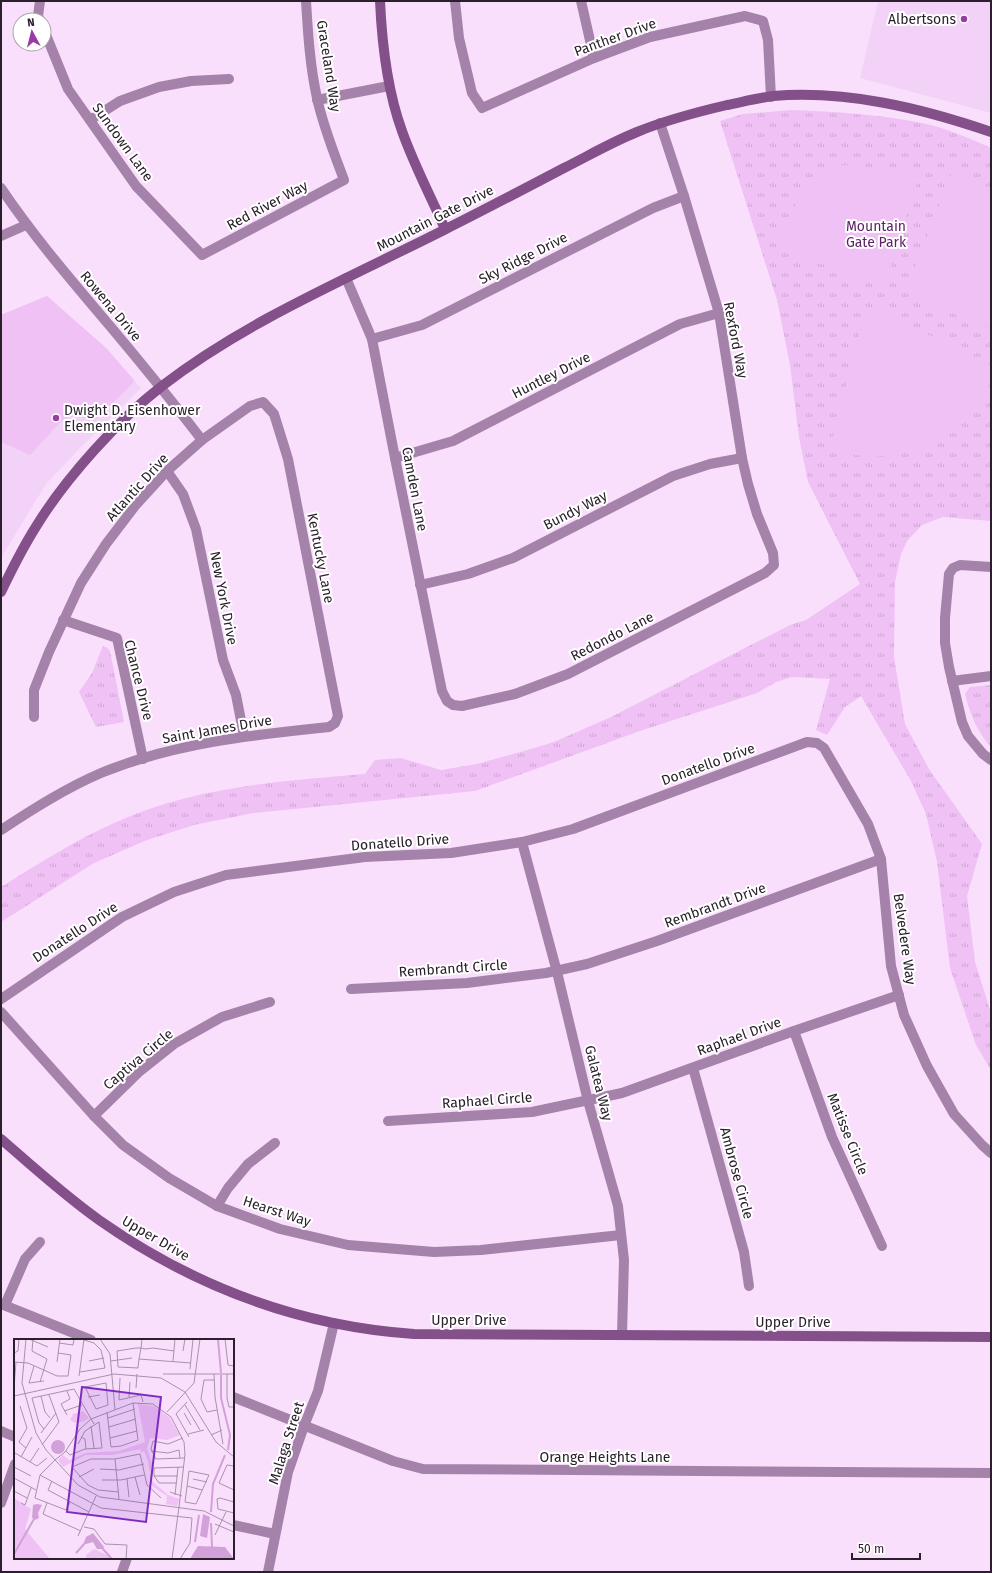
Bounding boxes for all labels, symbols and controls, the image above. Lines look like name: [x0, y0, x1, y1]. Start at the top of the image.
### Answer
place label: Albertsons: [888, 11, 956, 28]
north arrow: [12, 12, 52, 52]
marker: Albertsons: [959, 14, 969, 24]
street label: Panther Drive: [572, 15, 658, 60]
text: N: [26, 16, 35, 29]
street label: Graceland Way: [313, 19, 344, 113]
street label: Sundown Lane: [88, 100, 157, 185]
street label: Red River Way: [224, 177, 311, 234]
street label: Mountain Gate Drive: [374, 182, 497, 255]
park label: Mountain Gate Park: [846, 218, 907, 251]
street label: Sky Ridge Drive: [476, 229, 570, 288]
street label: Rowena Drive: [76, 268, 145, 345]
street label: Rexford Way: [720, 300, 751, 380]
street label: Huntley Drive: [509, 348, 593, 403]
place label: Dwight D. Eisenhower Elementary: [64, 402, 201, 435]
marker: Dwight D. Eisenhower Elementary: [51, 413, 61, 423]
street label: Camden Lane: [398, 446, 431, 533]
street label: Atlantic Drive: [103, 450, 172, 525]
street label: Bundy Way: [541, 487, 610, 534]
street label: Kentucky Lane: [303, 511, 338, 605]
street label: New York Drive: [206, 550, 241, 646]
street label: Redondo Lane: [568, 608, 657, 665]
street label: Chance Drive: [120, 638, 157, 722]
street label: Saint James Drive: [161, 712, 273, 747]
street label: Donatello Drive: [659, 740, 757, 789]
street label: Donatello Drive: [350, 831, 450, 854]
street label: Rembrandt Drive: [662, 879, 768, 932]
street label: Belvedere Way: [890, 892, 919, 986]
street label: Donatello Drive: [29, 899, 121, 966]
street label: Rembrandt Circle: [398, 956, 508, 981]
street label: Raphael Drive: [695, 1013, 784, 1060]
street label: Captiva Circle: [100, 1025, 177, 1093]
street label: Galatea Way: [581, 1044, 616, 1123]
street label: Raphael Circle: [441, 1089, 533, 1112]
street label: Matisse Circle: [823, 1091, 872, 1178]
street label: Ambrose Circle: [716, 1125, 757, 1221]
street label: Hearst Way: [241, 1192, 313, 1230]
street label: Upper Drive: [119, 1212, 193, 1265]
street label: Upper Drive: [431, 1312, 507, 1329]
street label: Upper Drive: [755, 1314, 831, 1331]
inset map: [14, 1339, 234, 1559]
street label: Malaga Street: [265, 1399, 308, 1487]
street label: Orange Heights Lane: [540, 1449, 670, 1466]
scale bar: [852, 1535, 920, 1561]
text: 50 m: [858, 1542, 884, 1556]

